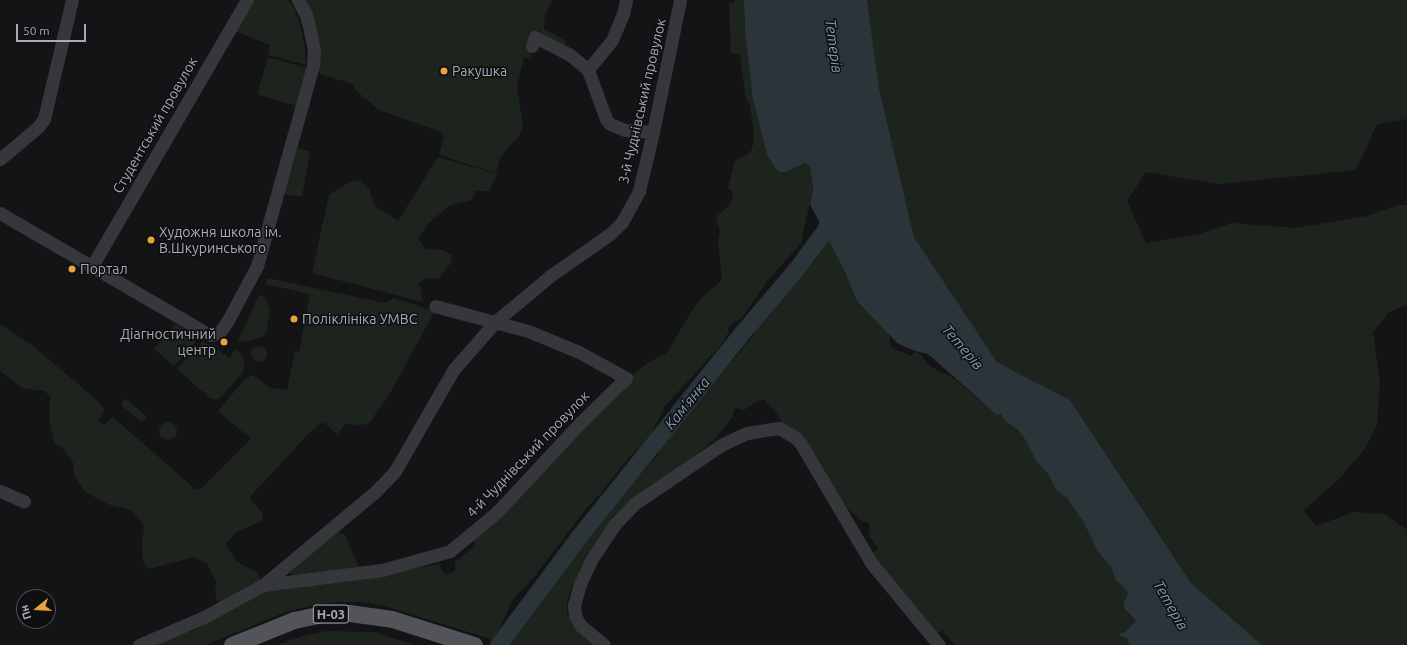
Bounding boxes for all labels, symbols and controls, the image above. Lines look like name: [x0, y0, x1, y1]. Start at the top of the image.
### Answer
scale bar: [18, 16, 88, 42]
street label: 3-й Чуднівський провулок: [615, 17, 669, 185]
water label: Тетерів: [821, 18, 847, 74]
text: 50 m: [23, 24, 50, 37]
street label: Студентський провулок: [109, 54, 201, 196]
place label: Ракушка: [452, 63, 507, 79]
marker: Ракушка: [439, 66, 449, 76]
place label: Художня школа ім. В.Шкуринського: [159, 224, 282, 256]
marker: Художня школа ім. В.Шкуринського: [146, 235, 156, 245]
place label: Портал: [80, 261, 128, 277]
marker: Портал: [67, 264, 77, 274]
place label: Поліклініка УМВС: [302, 311, 417, 327]
marker: Поліклініка УМВС: [289, 314, 299, 324]
water label: Тетерів: [938, 321, 988, 373]
place label: Діагностичний центр: [120, 326, 216, 358]
marker: Діагностичний центр: [219, 337, 229, 347]
water label: Кам'янка: [661, 373, 713, 433]
street label: 4-й Чуднівський провулок: [463, 387, 593, 521]
water label: Тетерів: [1150, 577, 1192, 633]
north arrow: [16, 589, 56, 629]
road number: Н-03: [312, 603, 350, 625]
text: Пн: [18, 604, 33, 621]

